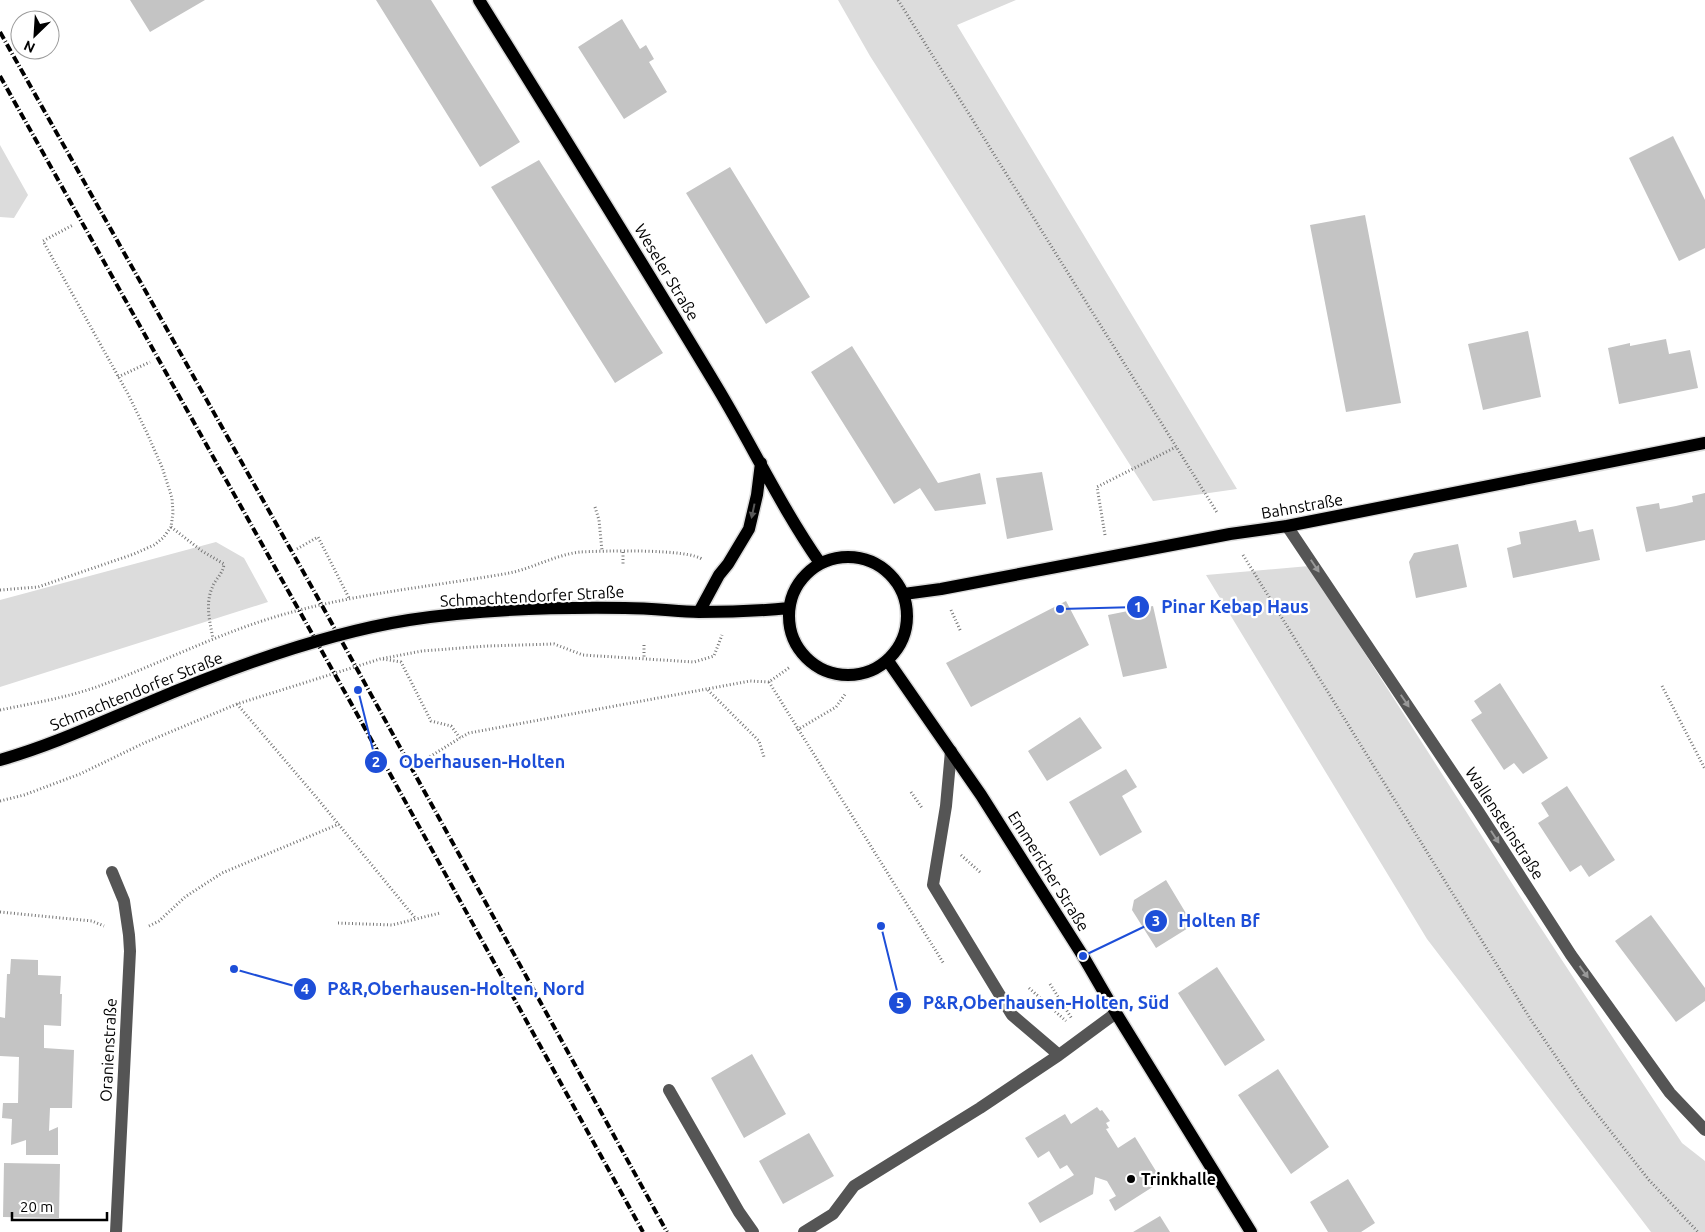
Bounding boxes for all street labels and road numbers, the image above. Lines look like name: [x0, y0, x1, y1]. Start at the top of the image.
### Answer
street label: Weseler Straße: [631, 220, 703, 324]
street label: Bahnstraße: [1260, 490, 1344, 522]
street label: Schmachtendorfer Straße: [439, 582, 625, 610]
street label: Schmachtendorfer Straße: [47, 648, 225, 734]
street label: Wallensteinstraße: [1462, 764, 1548, 882]
street label: Emmericher Straße: [1005, 808, 1093, 934]
street label: Oranienstraße: [96, 998, 120, 1102]

